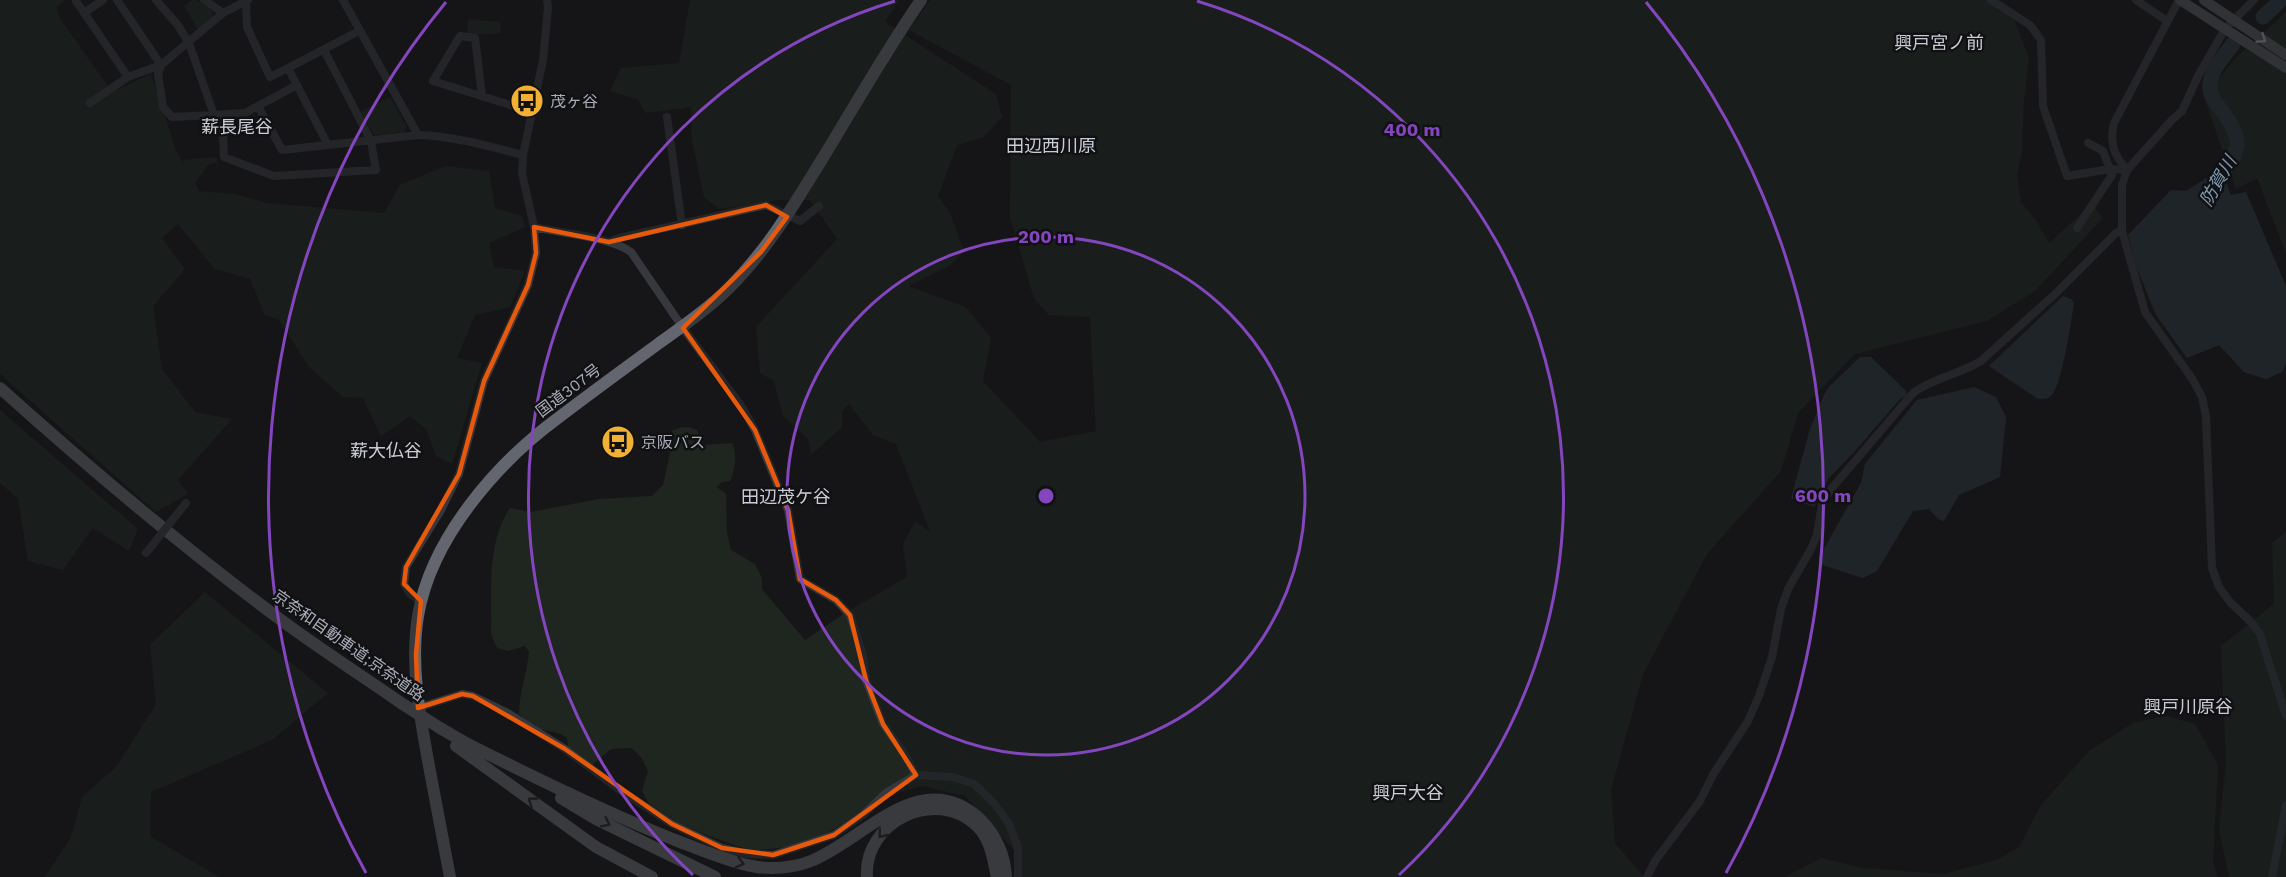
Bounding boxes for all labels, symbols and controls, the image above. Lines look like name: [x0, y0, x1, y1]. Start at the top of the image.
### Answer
district label: 興戸宮ノ前: [1894, 32, 1984, 53]
one-way arrow: [2256, 32, 2267, 43]
bus stop icon: 茂ヶ谷: [509, 83, 545, 119]
place label: 茂ヶ谷: [550, 92, 598, 111]
district label: 薪長尾谷: [201, 116, 273, 137]
text: 400 m: [1384, 119, 1440, 140]
district label: 田辺西川原: [1006, 135, 1096, 156]
water label: 防賀川: [2195, 150, 2241, 209]
text: 200 m: [1018, 226, 1074, 247]
street label: 国道307号: [532, 360, 604, 421]
bus stop icon: 京阪バス: [600, 424, 636, 460]
place label: 京阪バス: [641, 433, 705, 452]
district label: 薪大仏谷: [350, 440, 422, 461]
text: 600 m: [1795, 485, 1851, 506]
district label: 田辺茂ケ谷: [741, 486, 831, 507]
centre of rings: [1036, 486, 1056, 506]
street label: 京奈和自動車道;京奈道路: [269, 586, 428, 705]
district label: 興戸川原谷: [2143, 696, 2233, 717]
district label: 興戸大谷: [1372, 782, 1444, 803]
one-way arrow: [527, 797, 538, 808]
one-way arrow: [599, 816, 610, 828]
one-way arrow: [878, 827, 889, 838]
one-way arrow: [734, 856, 744, 868]

